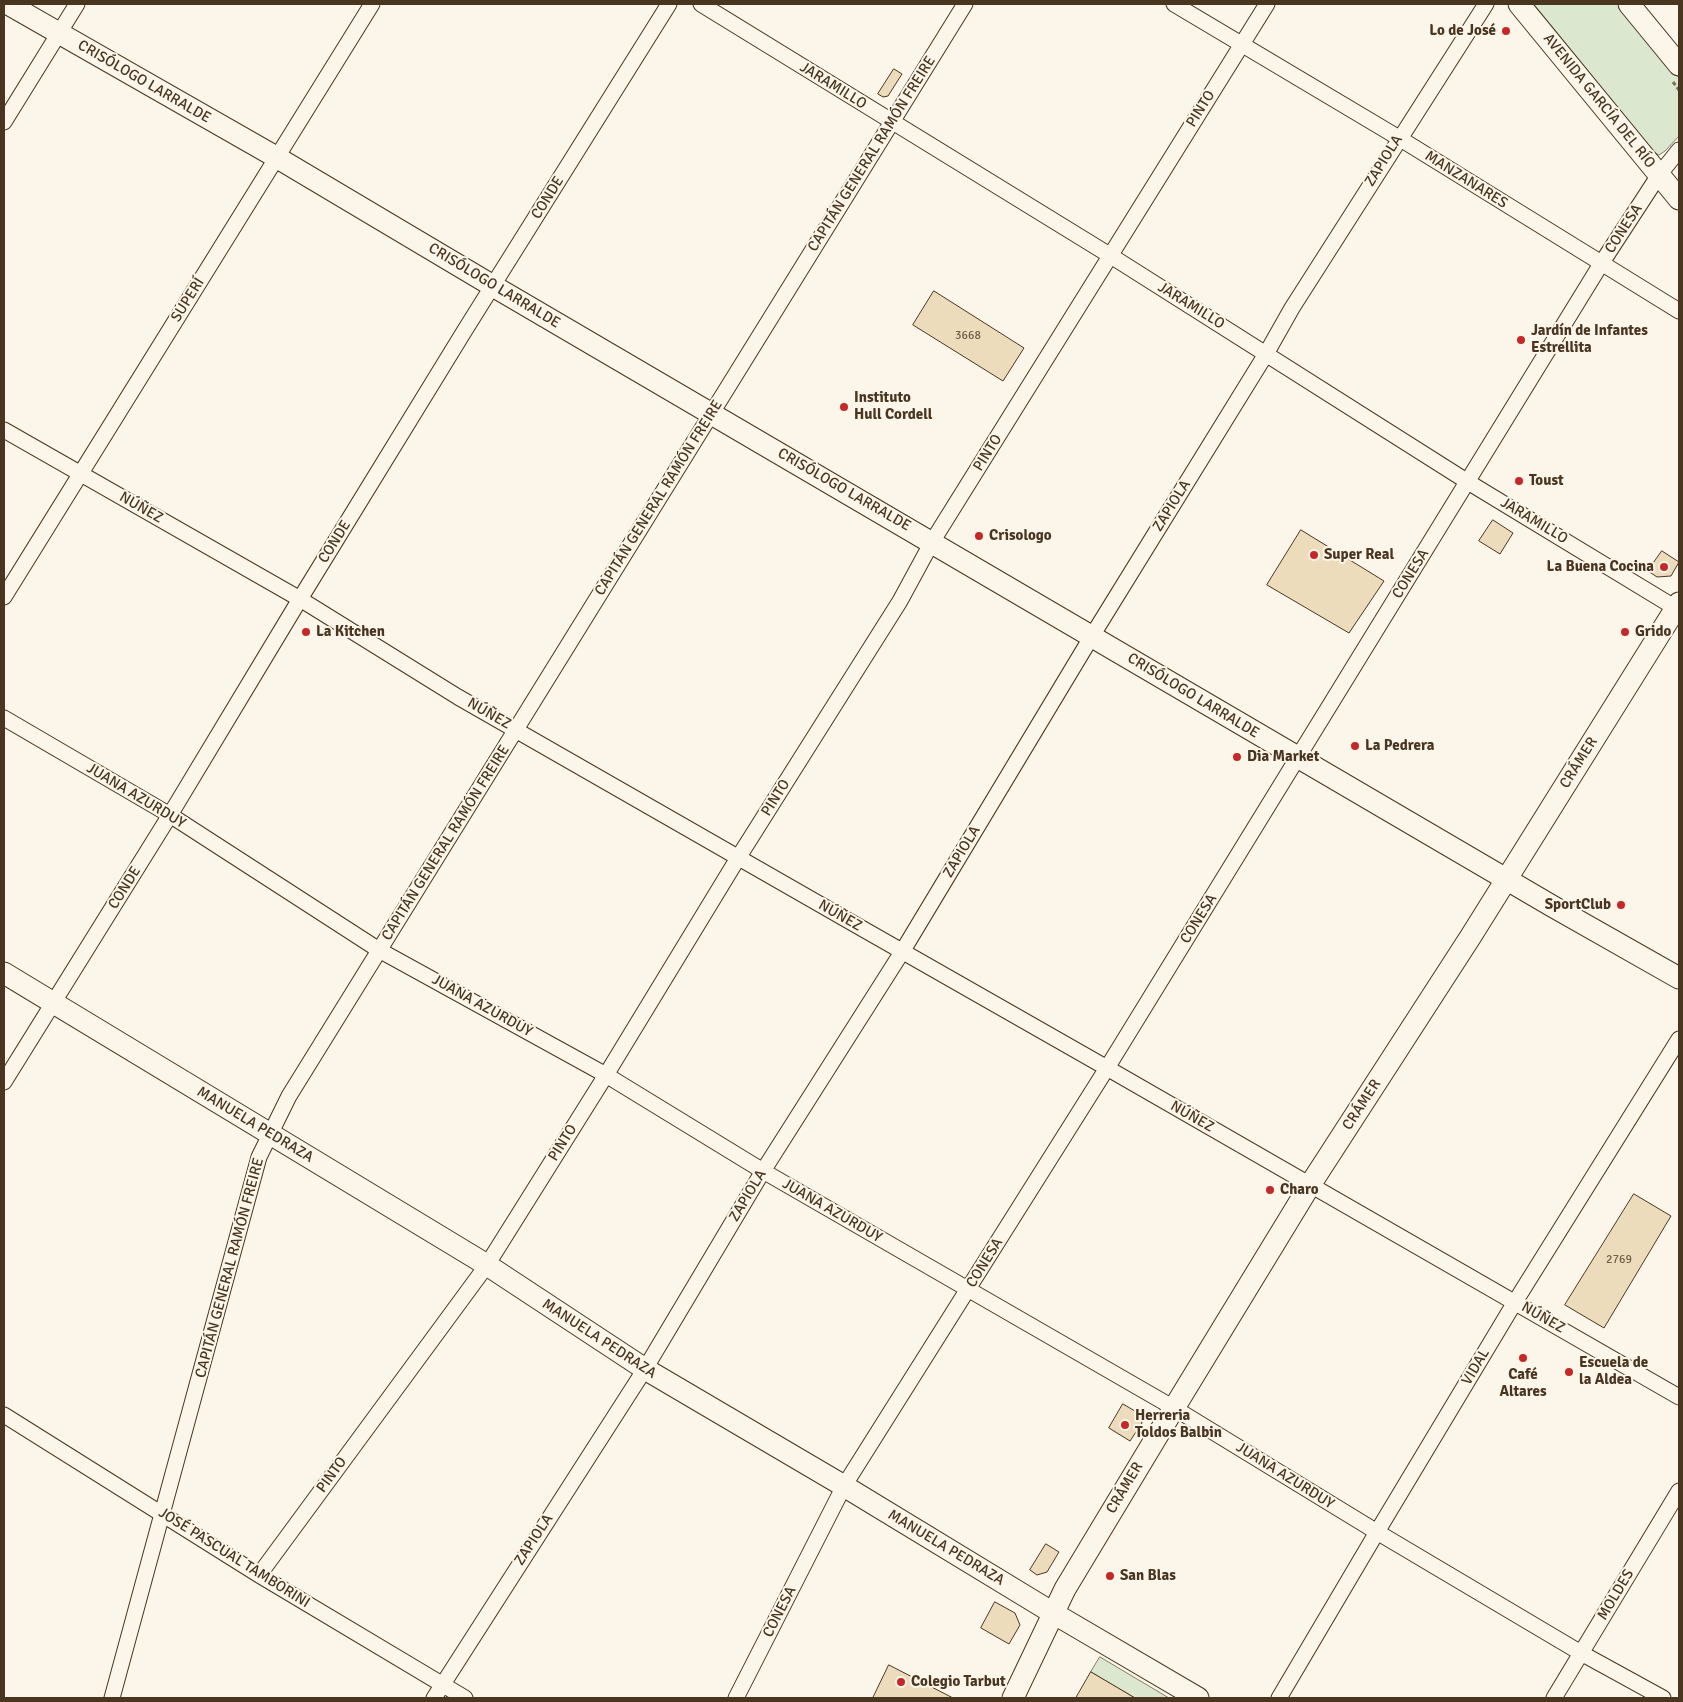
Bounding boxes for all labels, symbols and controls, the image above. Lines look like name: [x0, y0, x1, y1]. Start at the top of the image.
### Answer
place label: Lo de José: [1429, 22, 1496, 40]
marker: Lo de José: [1500, 25, 1512, 37]
street label: AVENIDA GARCÍA DEL RÍO: [1539, 30, 1659, 172]
street label: CRISÓLOGO LARRALDE: [74, 37, 214, 127]
street label: CAPITÁN GENERAL RAMÓN FREIRE: [804, 53, 940, 255]
street label: JARAMILLO: [796, 58, 870, 114]
street label: PINTO: [1183, 87, 1219, 131]
street label: ZAPIOLA: [1361, 132, 1407, 190]
street label: MANZANARES: [1421, 147, 1511, 213]
street label: CONDE: [528, 173, 568, 223]
street label: CONESA: [1601, 201, 1647, 257]
street label: CRISÓLOGO LARRALDE: [425, 239, 563, 333]
street label: SUPERÍ: [167, 275, 209, 325]
street label: JARAMILLO: [1154, 278, 1228, 334]
place label: Jardín de Infantes Estrellita: [1531, 322, 1648, 357]
house number: 3668: [955, 329, 981, 343]
marker: Jardín de Infantes Estrellita: [1515, 334, 1527, 346]
place label: Instituto Hull Cordell: [854, 389, 933, 424]
street label: CAPITÁN GENERAL RAMÓN FREIRE: [591, 397, 727, 599]
marker: Instituto Hull Cordell: [838, 401, 850, 413]
street label: PINTO: [970, 431, 1006, 475]
street label: CRISÓLOGO LARRALDE: [774, 445, 914, 535]
place label: Toust: [1529, 472, 1564, 490]
marker: Toust: [1513, 475, 1525, 487]
street label: ZAPIOLA: [1149, 477, 1195, 535]
street label: NÚÑEZ: [116, 488, 166, 528]
street label: JARAMILLO: [1497, 494, 1571, 548]
street label: CONDE: [315, 517, 355, 567]
place label: Crisologo: [989, 527, 1052, 545]
marker: Crisologo: [973, 530, 985, 542]
place label: Super Real: [1324, 546, 1394, 564]
street label: CONESA: [1389, 546, 1433, 602]
marker: Super Real: [1308, 549, 1320, 561]
place label: La Buena Cocina: [1547, 558, 1654, 576]
marker: La Buena Cocina: [1658, 561, 1670, 573]
place label: La Kitchen: [316, 623, 385, 641]
place label: Grido: [1635, 623, 1671, 641]
marker: La Kitchen: [300, 626, 312, 638]
marker: Grido: [1619, 626, 1631, 638]
street label: CRISÓLOGO LARRALDE: [1124, 649, 1262, 743]
street label: NÚÑEZ: [464, 694, 514, 734]
street label: CRÁMER: [1556, 734, 1602, 792]
place label: La Pedrera: [1365, 737, 1435, 755]
marker: La Pedrera: [1349, 740, 1361, 752]
street label: CAPITÁN GENERAL RAMÓN FREIRE: [378, 742, 514, 944]
place label: Dia Market: [1247, 748, 1319, 766]
marker: Dia Market: [1231, 751, 1243, 763]
street label: JUANA AZURDUY: [83, 759, 189, 833]
street label: PINTO: [758, 776, 794, 820]
street label: ZAPIOLA: [940, 823, 984, 881]
street label: CONDE: [105, 863, 145, 913]
street label: CONESA: [1177, 891, 1221, 947]
street label: NÚÑEZ: [815, 896, 865, 936]
place label: SportClub: [1545, 896, 1611, 914]
marker: SportClub: [1615, 899, 1627, 911]
street label: JUANA AZURDUY: [429, 971, 535, 1041]
street label: CRÁMER: [1339, 1076, 1385, 1134]
street label: MANUELA PEDRAZA: [194, 1083, 316, 1167]
street label: NÚÑEZ: [1167, 1097, 1217, 1137]
street label: PINTO: [545, 1121, 581, 1165]
street label: CAPITÁN GENERAL RAMÓN FREIRE: [192, 1156, 268, 1380]
street label: ZAPIOLA: [726, 1167, 770, 1225]
street label: JUANA AZURDUY: [779, 1175, 885, 1247]
place label: Charo: [1280, 1181, 1319, 1199]
marker: Charo: [1264, 1184, 1276, 1196]
street label: CONESA: [963, 1235, 1007, 1291]
house number: 2769: [1606, 1253, 1632, 1267]
street label: MANUELA PEDRAZA: [538, 1295, 660, 1383]
street label: NÚÑEZ: [1518, 1298, 1568, 1338]
street label: VIDAL: [1458, 1345, 1494, 1389]
marker: Café Altares: [1517, 1352, 1529, 1364]
place label: Escuela de la Aldea: [1579, 1354, 1648, 1389]
place label: Café Altares: [1499, 1366, 1547, 1401]
marker: Escuela de la Aldea: [1563, 1366, 1575, 1378]
place label: Herreria Toldos Balbin: [1135, 1407, 1222, 1442]
marker: Herreria Toldos Balbin: [1119, 1419, 1131, 1431]
street label: JUANA AZURDUY: [1233, 1439, 1337, 1513]
street label: PINTO: [313, 1454, 351, 1496]
street label: CRÁMER: [1103, 1459, 1147, 1517]
street label: JOSÉ PASCUAL TAMBORINI: [155, 1504, 313, 1612]
street label: MANUELA PEDRAZA: [885, 1506, 1007, 1590]
street label: ZAPIOLA: [511, 1511, 557, 1569]
street label: MOLDES: [1594, 1566, 1638, 1624]
place label: San Blas: [1120, 1567, 1176, 1585]
marker: San Blas: [1104, 1570, 1116, 1582]
street label: CONESA: [759, 1583, 801, 1641]
place label: Colegio Tarbut: [911, 1673, 1006, 1691]
marker: Colegio Tarbut: [895, 1676, 907, 1688]

